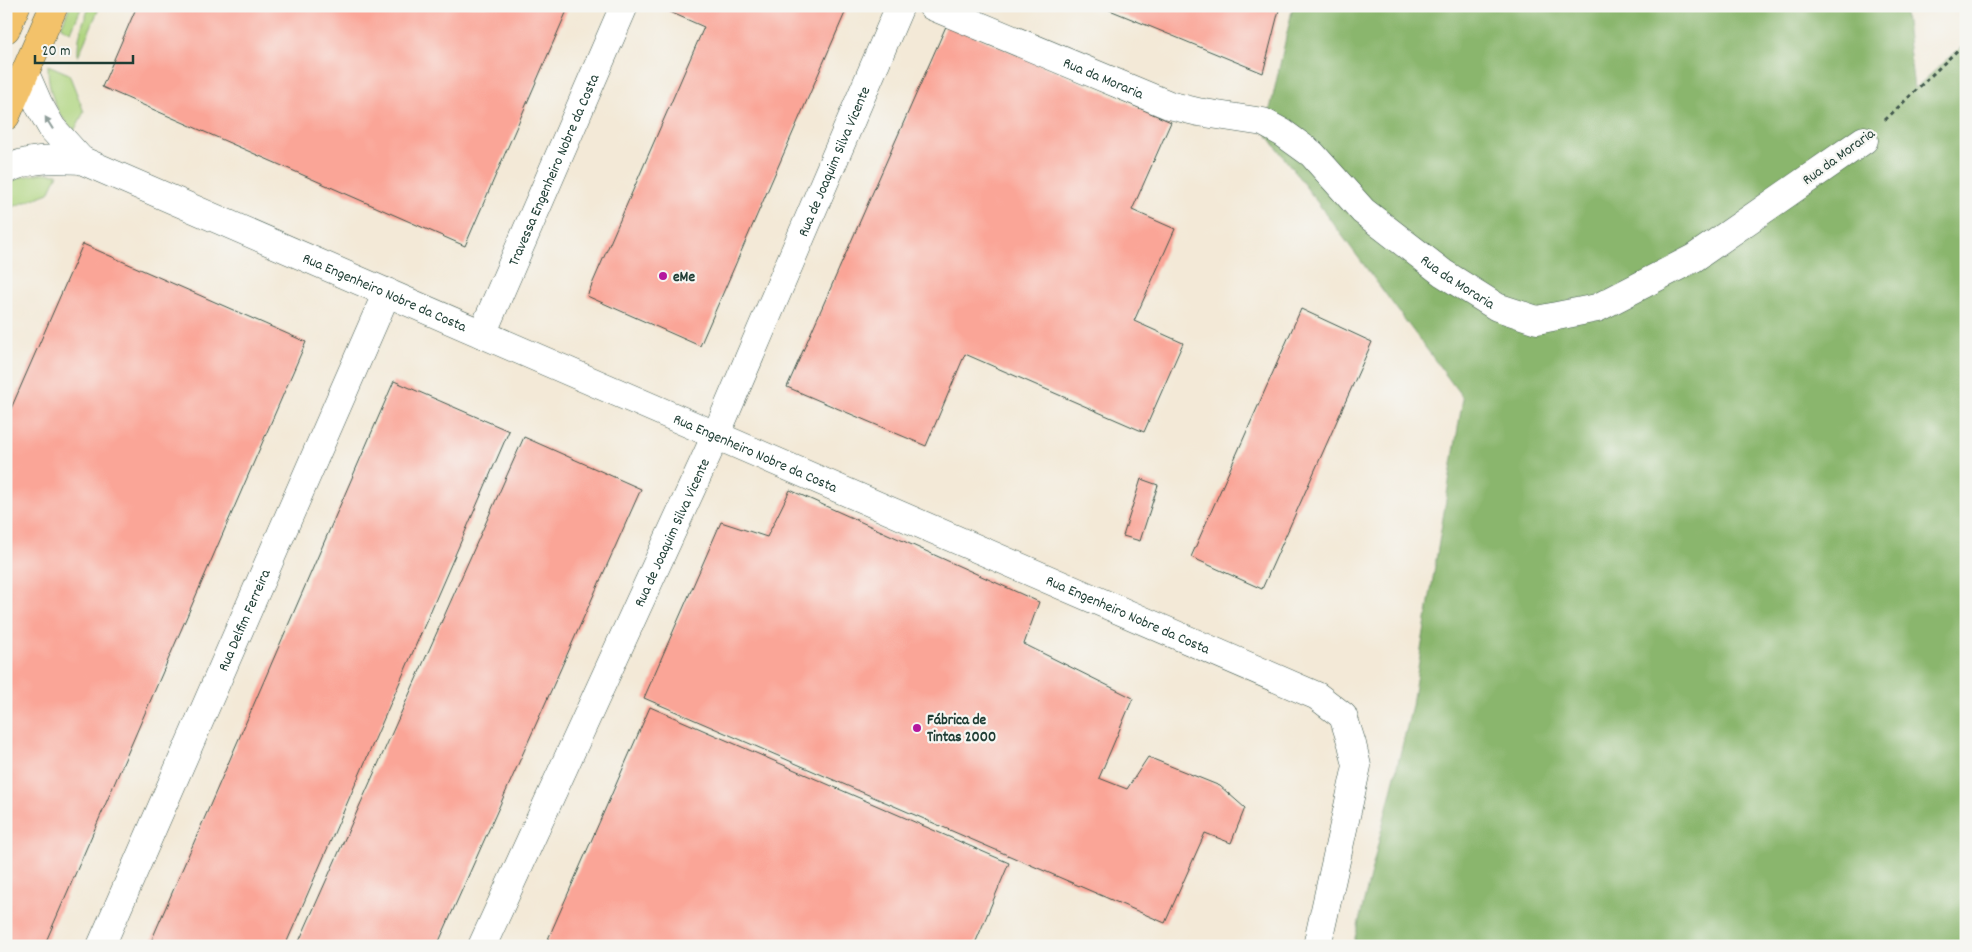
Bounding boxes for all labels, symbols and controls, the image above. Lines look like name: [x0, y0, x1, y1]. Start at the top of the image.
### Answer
scale bar: [35, 32, 132, 64]
text: 20 m: [42, 41, 70, 63]
street label: Rua da Moraria: [1059, 53, 1147, 106]
street label: Travessa Engenheiro Nobre da Costa: [504, 70, 607, 270]
street label: Rua de Joaquim Silva Vicente: [793, 83, 877, 241]
one-way arrow: [45, 116, 54, 129]
street label: Rua da Moraria: [1798, 123, 1881, 192]
street label: Rua Engenheiro Nobre da Costa: [299, 248, 471, 339]
street label: Rua da Moraria: [1415, 250, 1499, 316]
place label: eMe: [673, 267, 695, 289]
marker: eMe: [657, 270, 669, 282]
street label: Rua Engenheiro Nobre da Costa: [669, 409, 841, 500]
street label: Rua de Joaquim Silva Vicente: [630, 455, 717, 611]
street label: Rua Delfim Ferreira: [213, 565, 278, 675]
street label: Rua Engenheiro Nobre da Costa: [1042, 571, 1214, 662]
place label: Fábrica de Tintas 2000: [927, 710, 996, 749]
marker: Fábrica de Tintas 2000: [911, 722, 923, 734]

